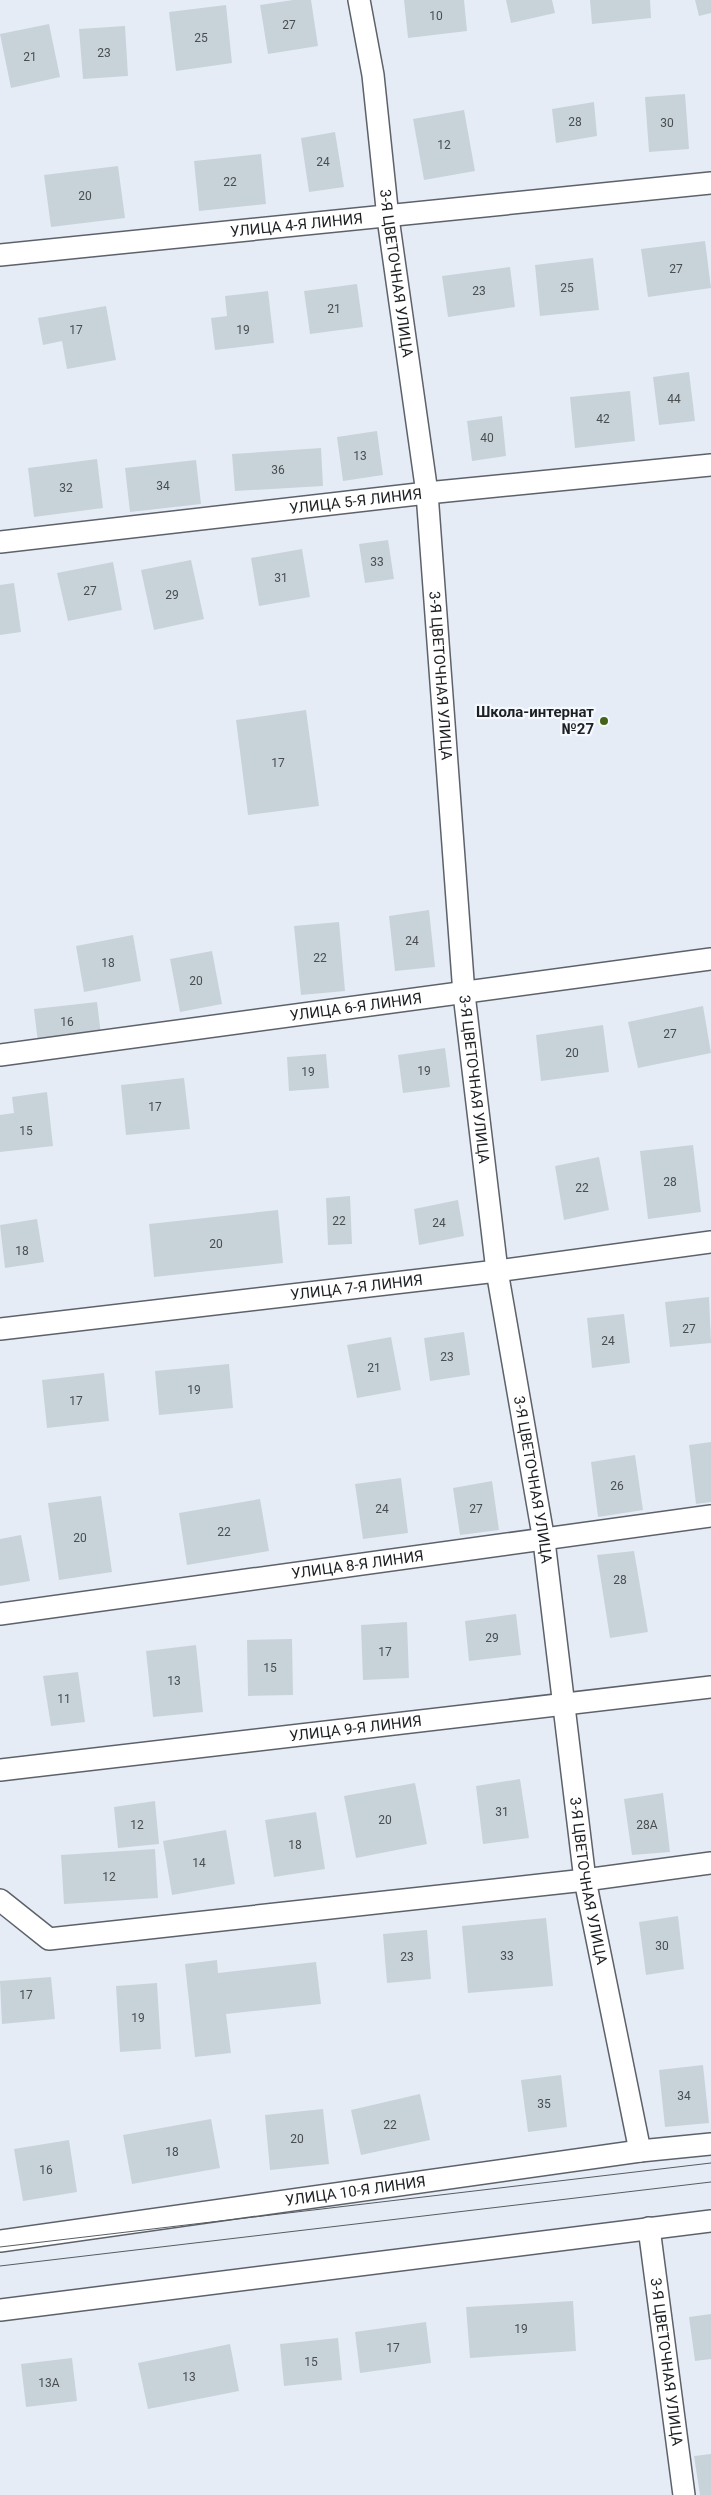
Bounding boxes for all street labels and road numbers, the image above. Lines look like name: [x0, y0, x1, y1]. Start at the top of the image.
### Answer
street label: 3-Я ЦВЕТОЧНАЯ УЛИЦА: [376, 188, 417, 359]
street label: УЛИЦА 4-Я ЛИНИЯ: [229, 209, 364, 241]
street label: УЛИЦА 5-Я ЛИНИЯ: [288, 485, 423, 518]
street label: 3-Я ЦВЕТОЧНАЯ УЛИЦА: [425, 590, 456, 761]
street label: УЛИЦА 6-Я ЛИНИЯ: [289, 989, 423, 1025]
street label: 3-Я ЦВЕТОЧНАЯ УЛИЦА: [455, 994, 493, 1165]
street label: УЛИЦА 7-Я ЛИНИЯ: [289, 1271, 424, 1304]
street label: 3-Я ЦВЕТОЧНАЯ УЛИЦА: [510, 1395, 556, 1565]
street label: УЛИЦА 8-Я ЛИНИЯ: [290, 1547, 425, 1583]
street label: УЛИЦА 9-Я ЛИНИЯ: [288, 1712, 423, 1745]
street label: 3-Я ЦВЕТОЧНАЯ УЛИЦА: [566, 1796, 611, 1966]
street label: УЛИЦА 10-Я ЛИНИЯ: [284, 2172, 427, 2210]
street label: 3-Я ЦВЕТОЧНАЯ УЛИЦА: [647, 2277, 687, 2447]

